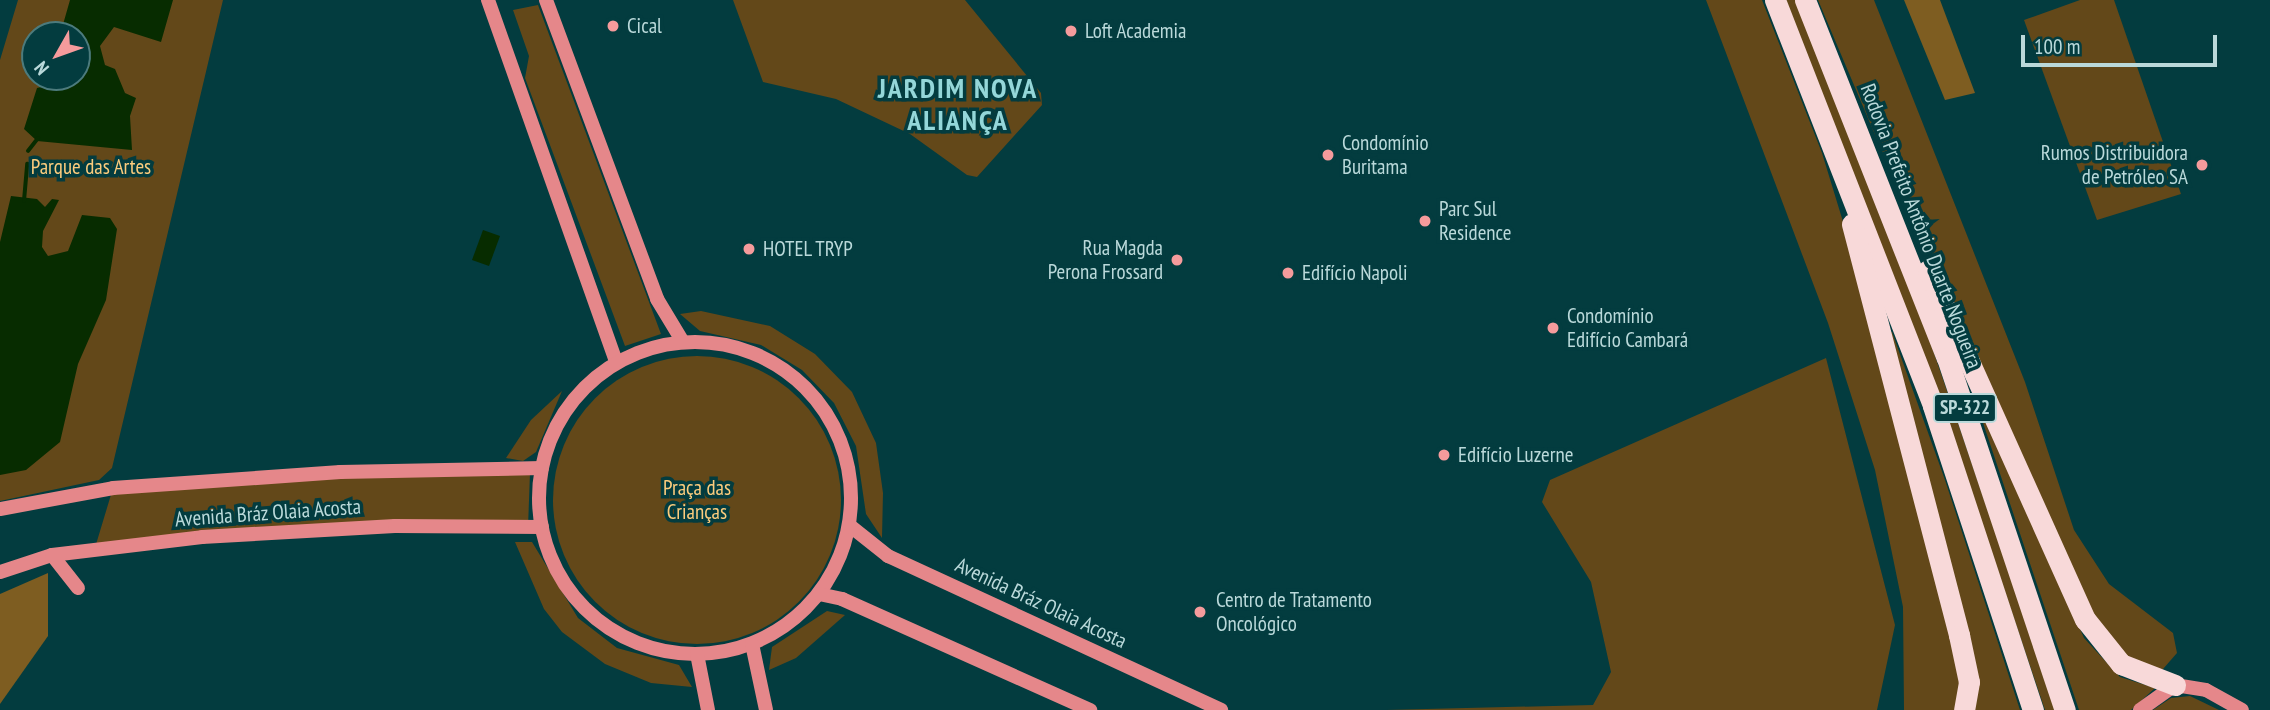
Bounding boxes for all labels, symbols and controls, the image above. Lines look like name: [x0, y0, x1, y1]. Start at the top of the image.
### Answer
place label: Cical: [627, 13, 662, 39]
marker: Cical: [605, 18, 621, 34]
place label: Loft Academia: [1085, 18, 1187, 44]
north arrow: [21, 21, 91, 91]
scale bar: [2025, 21, 2221, 65]
marker: Loft Academia: [1063, 23, 1079, 39]
text: 100 m: [2034, 33, 2080, 60]
text: N: [29, 57, 54, 80]
district label: JARDIM NOVA ALIANÇA: [879, 71, 1037, 137]
street label: Rodovia Prefeito Antônio Duarte Nogueira: [1855, 80, 1987, 372]
place label: Condomínio Buritama: [1342, 130, 1429, 180]
place label: Rumos Distribuidora de Petróleo SA: [2041, 140, 2188, 190]
marker: Condomínio Buritama: [1320, 147, 1336, 163]
park label: Parque das Artes: [31, 154, 151, 180]
marker: Rumos Distribuidora de Petróleo SA: [2194, 157, 2210, 173]
place label: Parc Sul Residence: [1439, 196, 1511, 246]
marker: Parc Sul Residence: [1417, 213, 1433, 229]
place label: Rua Magda Perona Frossard: [1048, 235, 1163, 285]
place label: HOTEL TRYP: [763, 236, 854, 262]
marker: HOTEL TRYP: [741, 241, 757, 257]
marker: Rua Magda Perona Frossard: [1169, 252, 1185, 268]
place label: Edifício Napoli: [1302, 260, 1408, 286]
marker: Edifício Napoli: [1280, 265, 1296, 281]
place label: Condomínio Edifício Cambará: [1567, 303, 1688, 353]
marker: Condomínio Edifício Cambará: [1545, 320, 1561, 336]
road number: SP-322: [1932, 392, 1998, 424]
place label: Edifício Luzerne: [1458, 442, 1573, 468]
marker: Edifício Luzerne: [1436, 447, 1452, 463]
park label: Praça das Crianças: [663, 475, 731, 525]
street label: Avenida Bráz Olaia Acosta: [174, 494, 362, 532]
street label: Avenida Bráz Olaia Acosta: [951, 552, 1131, 654]
place label: Centro de Tratamento Oncológico: [1216, 587, 1372, 637]
marker: Centro de Tratamento Oncológico: [1190, 602, 1210, 622]

